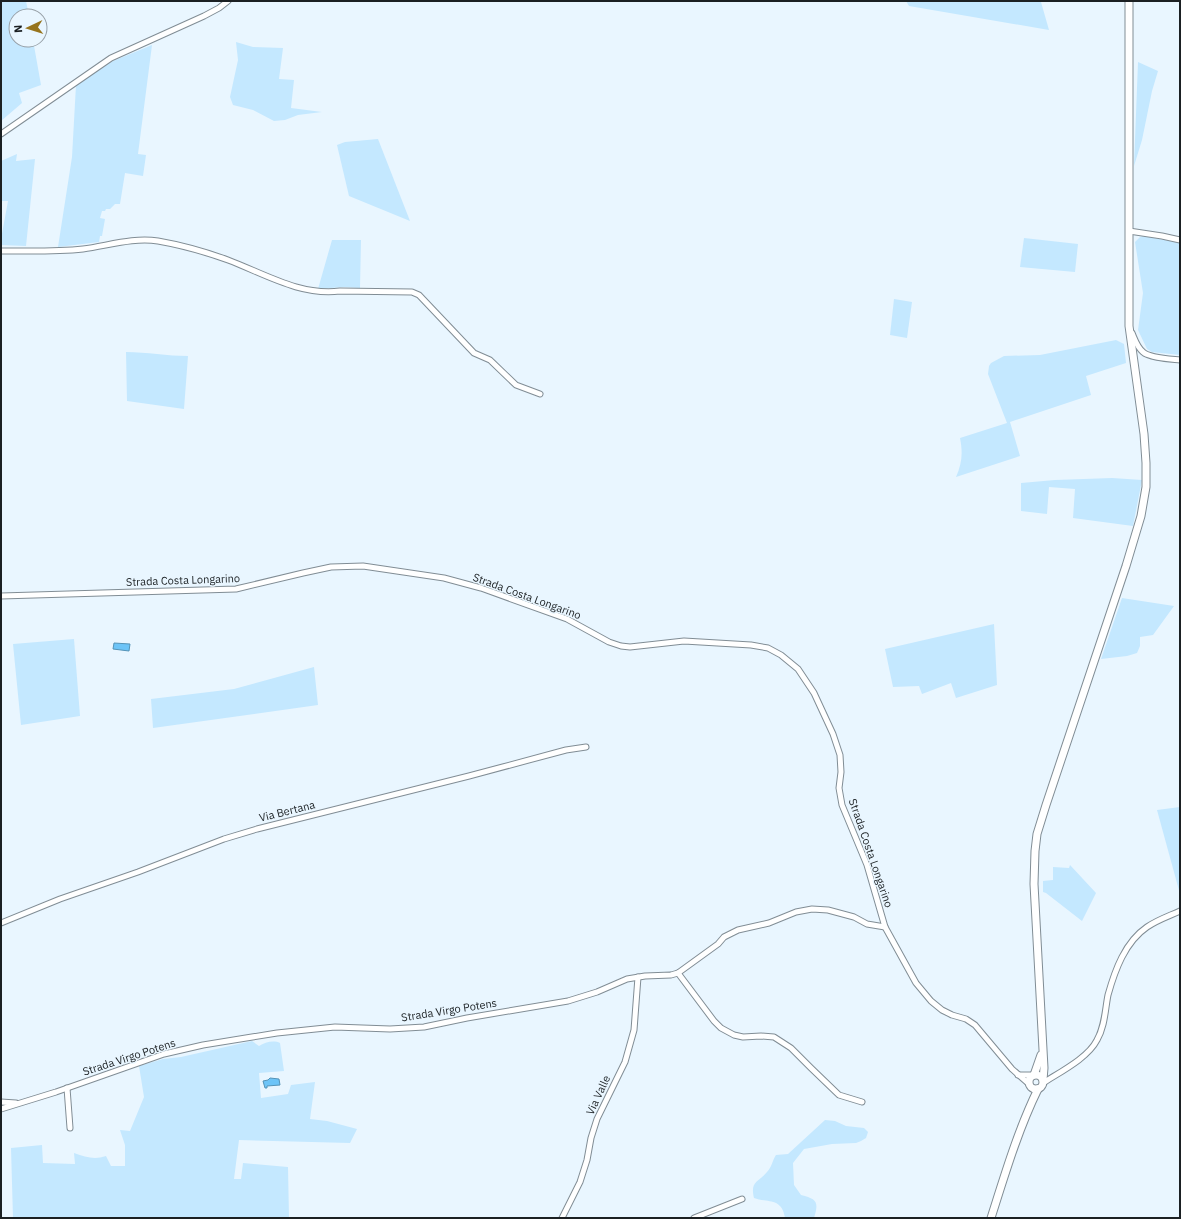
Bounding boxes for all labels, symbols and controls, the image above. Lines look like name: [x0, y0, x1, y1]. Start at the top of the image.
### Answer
north arrow: [8, 8, 48, 48]
text: N: [11, 24, 25, 33]
street label: Strada Costa Longarino: [471, 570, 583, 622]
street label: Strada Costa Longarino: [126, 571, 240, 589]
street label: Via Bertana: [258, 797, 316, 825]
street label: Strada Costa Longarino: [846, 797, 896, 909]
street label: Strada Virgo Potens: [400, 996, 498, 1024]
street label: Strada Virgo Potens: [81, 1035, 177, 1079]
street label: Via Valle: [583, 1073, 613, 1117]

